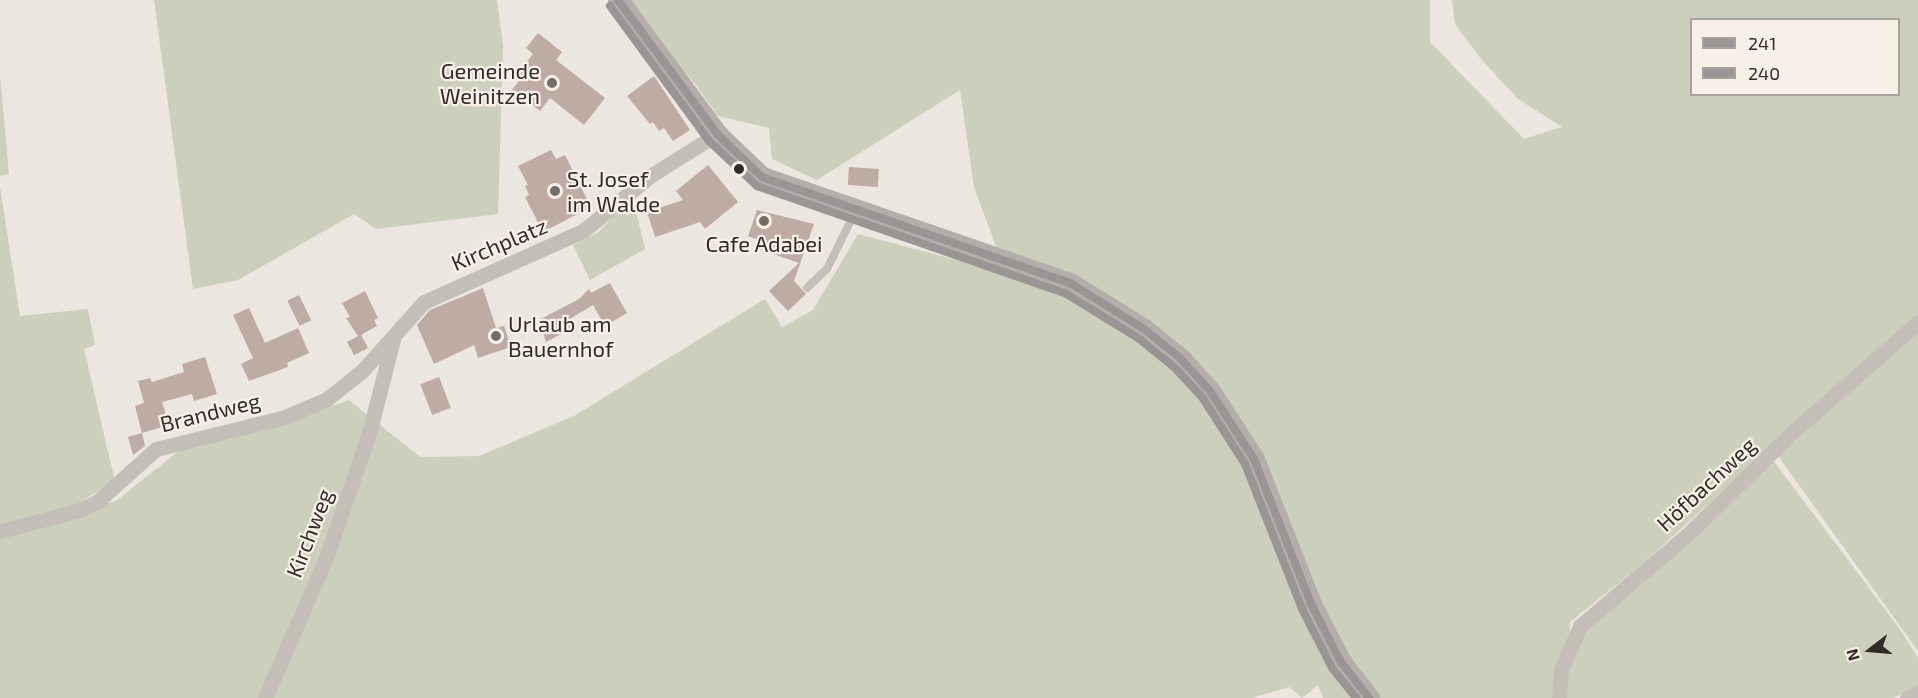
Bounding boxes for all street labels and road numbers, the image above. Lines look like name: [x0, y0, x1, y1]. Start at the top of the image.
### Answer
street label: Kirchplatz: [447, 212, 551, 276]
street label: Brandweg: [157, 387, 263, 437]
street label: Höfbachweg: [1651, 431, 1761, 537]
street label: Kirchweg: [280, 485, 338, 581]

